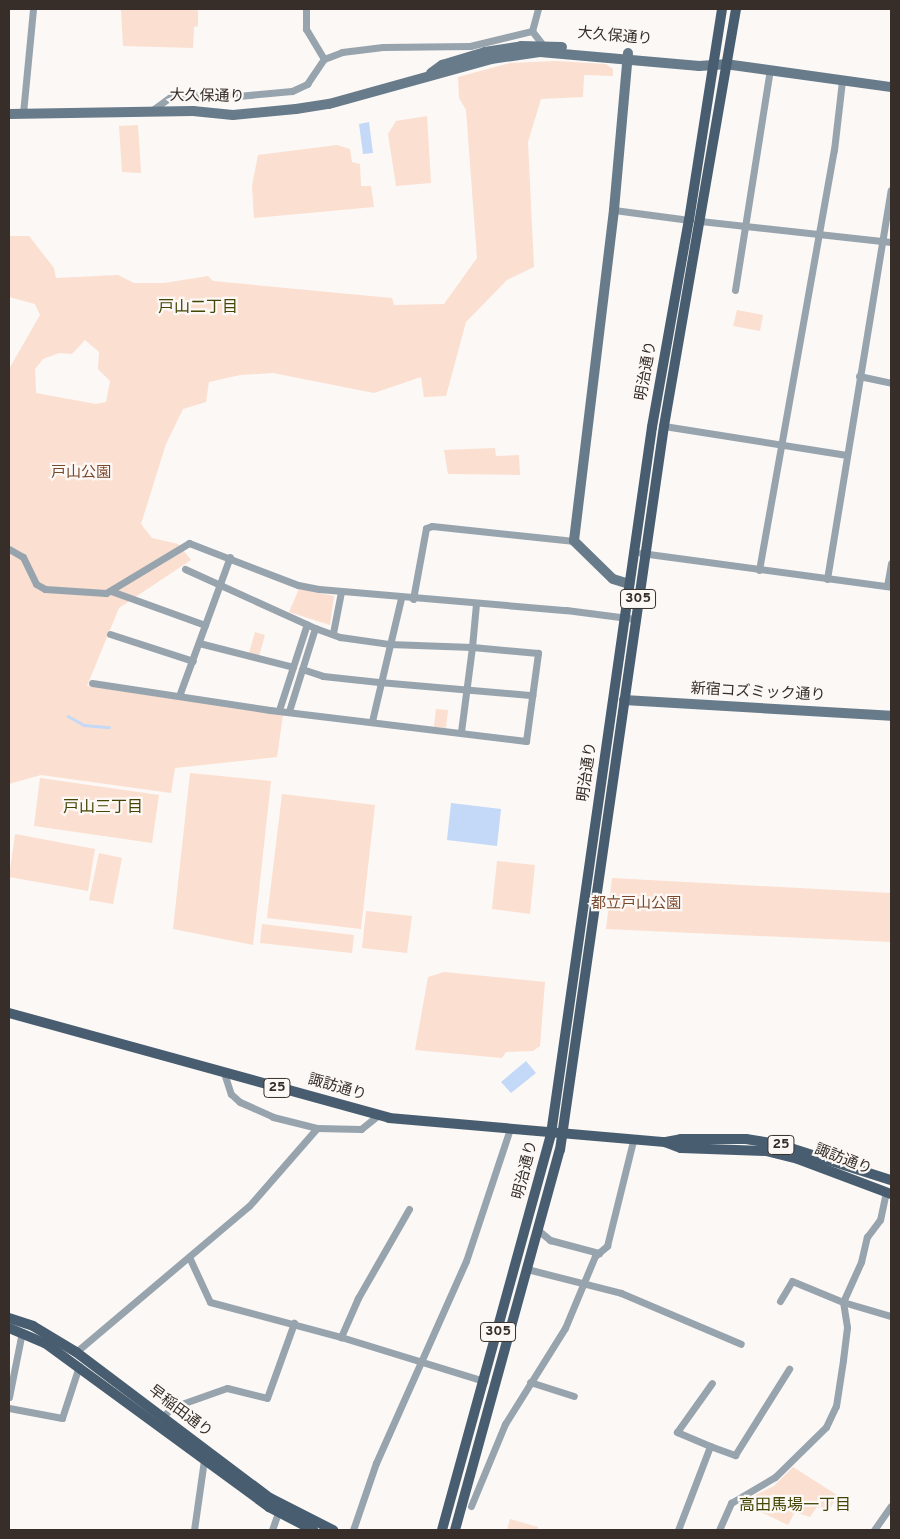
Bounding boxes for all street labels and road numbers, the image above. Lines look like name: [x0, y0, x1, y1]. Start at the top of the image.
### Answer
street label: 大久保通り: [577, 25, 653, 49]
street label: 大久保通り: [169, 87, 245, 107]
street label: 明治通り: [633, 340, 661, 402]
road number: 305: [619, 588, 657, 610]
street label: 新宿コズミック通り: [690, 680, 826, 706]
street label: 明治通り: [575, 741, 601, 803]
street label: 諏訪通り: [306, 1071, 368, 1105]
road number: 25: [263, 1076, 291, 1100]
road number: 25: [767, 1134, 795, 1156]
street label: 明治通り: [510, 1139, 542, 1201]
street label: 諏訪通り: [812, 1141, 874, 1179]
road number: 305: [479, 1320, 517, 1344]
street label: 早稲田通り: [145, 1382, 215, 1442]

